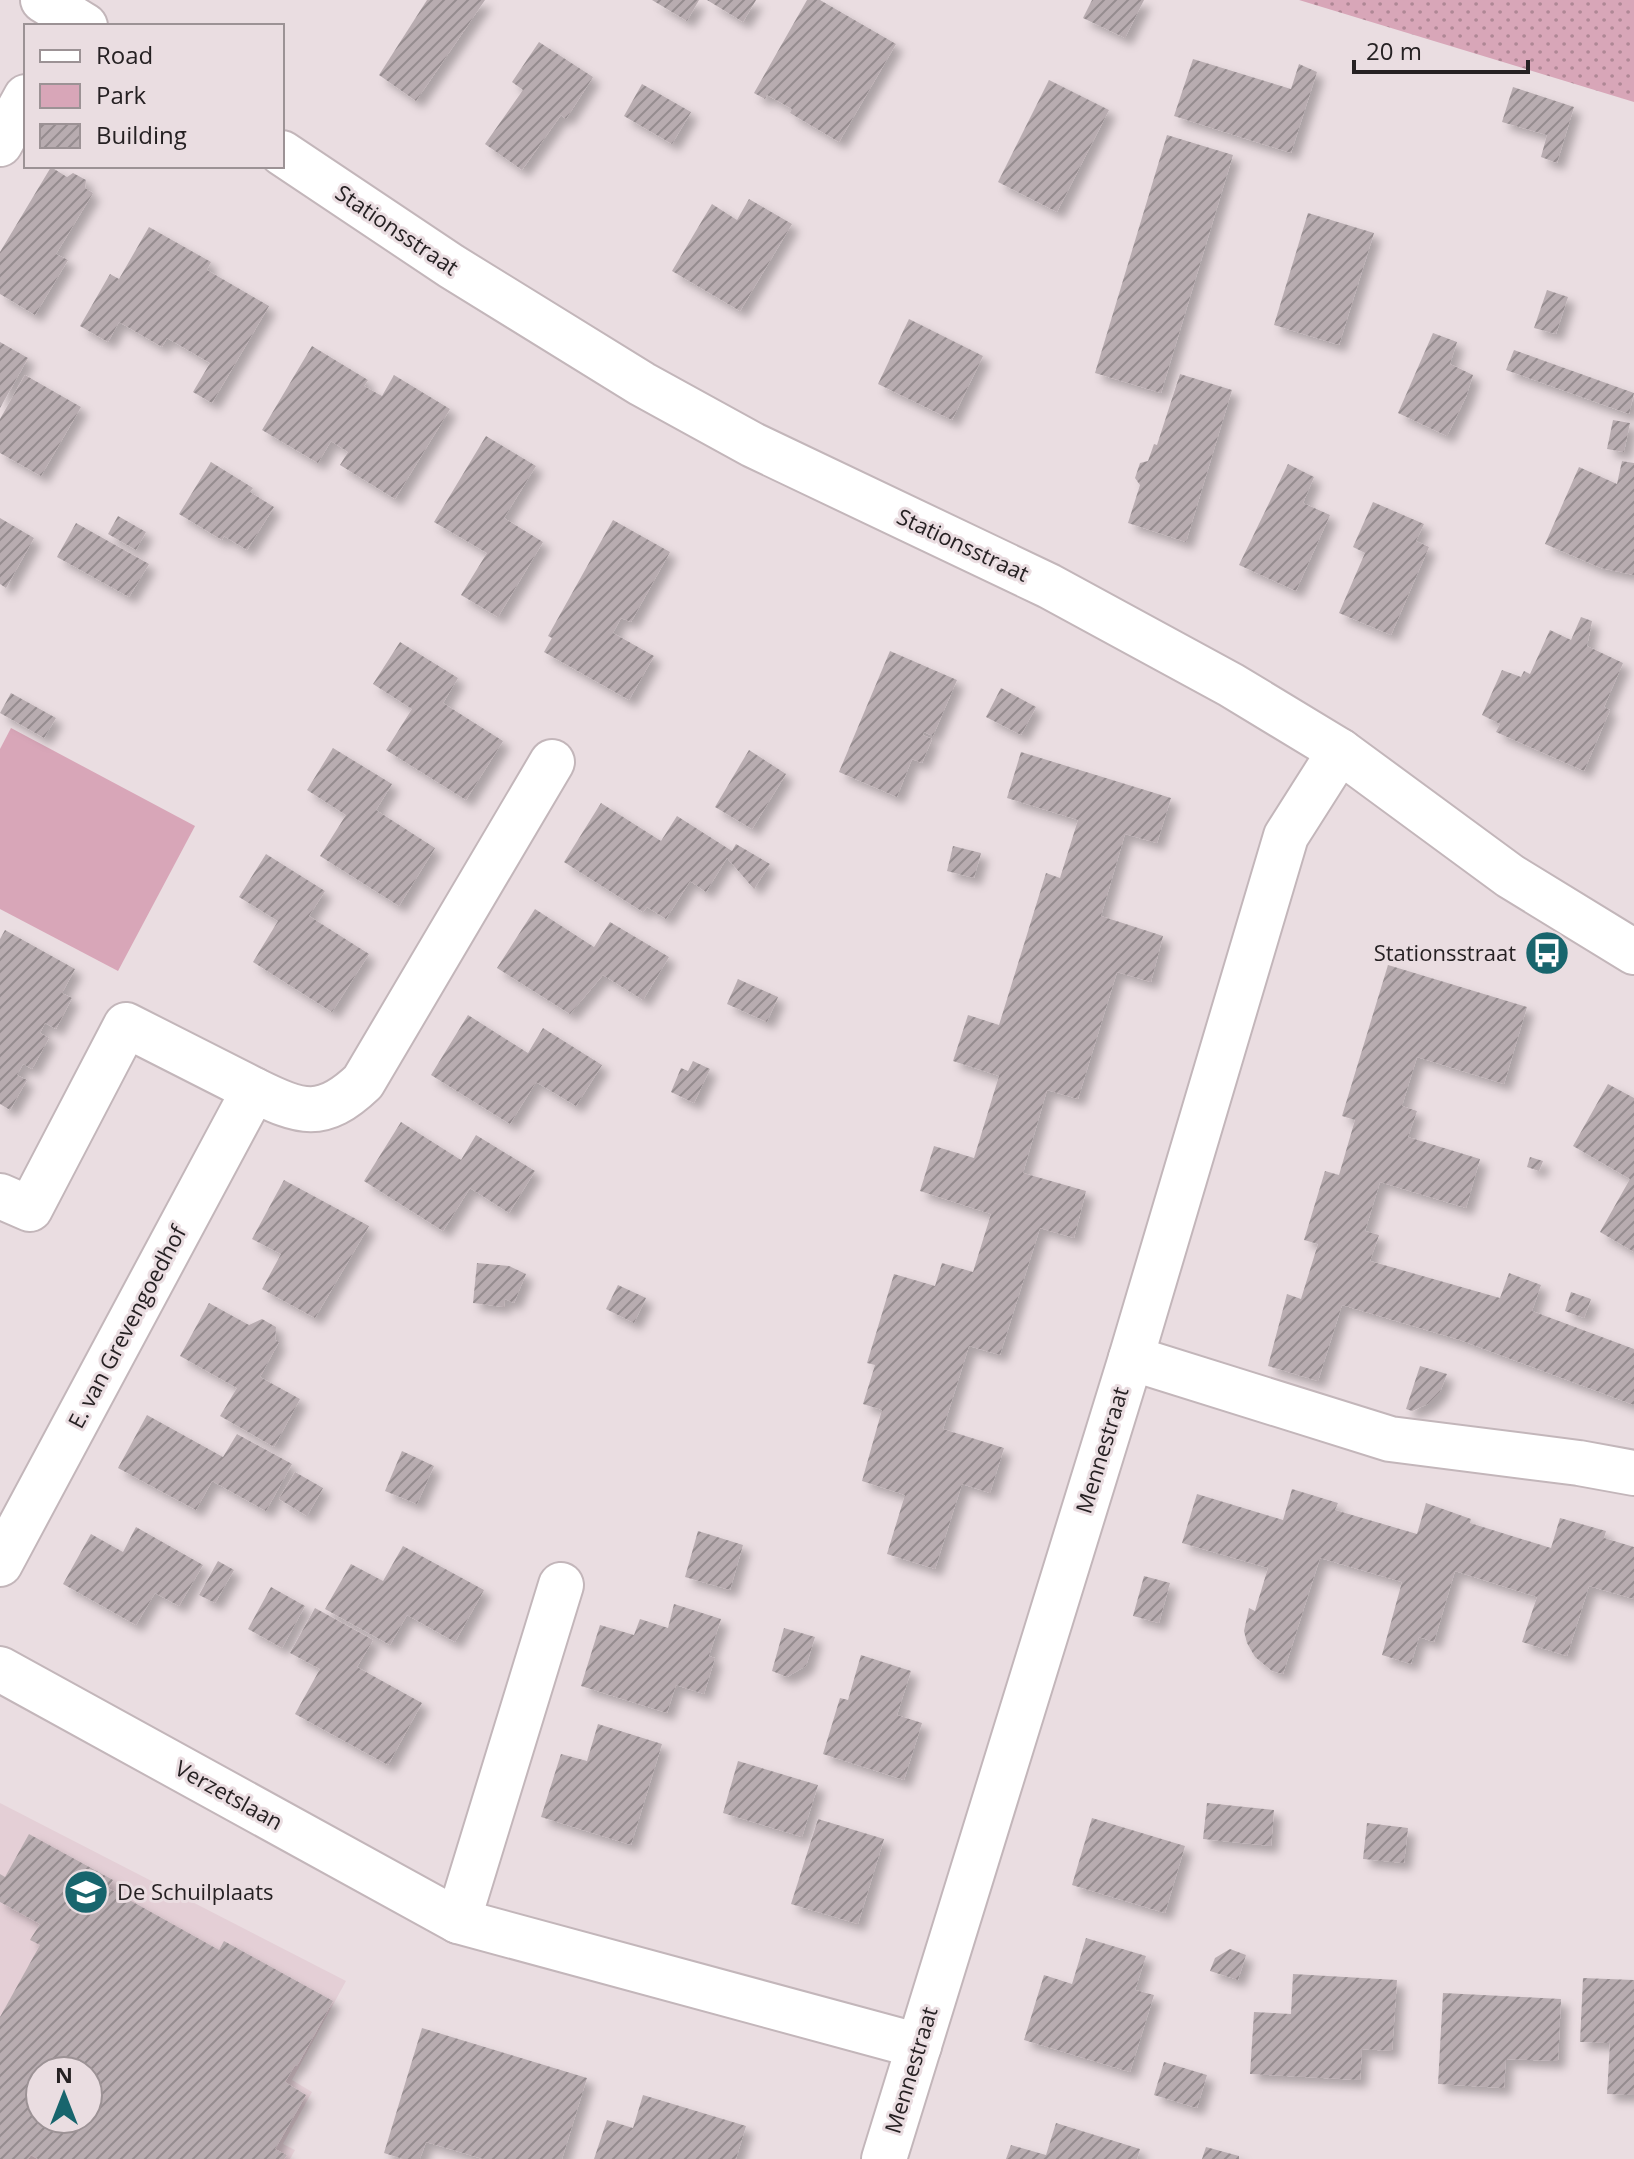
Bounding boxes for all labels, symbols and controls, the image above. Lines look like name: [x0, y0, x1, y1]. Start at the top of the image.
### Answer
legend: [24, 24, 284, 168]
scale bar: [1354, 24, 1528, 74]
text: 20 m: [1366, 34, 1422, 67]
text: Road: [96, 38, 153, 71]
text: Park: [96, 78, 147, 111]
text: Building: [96, 118, 187, 151]
street label: Stationsstraat: [330, 177, 465, 281]
street label: Stationsstraat: [893, 500, 1034, 588]
bus stop icon: Stationsstraat: [1523, 929, 1571, 977]
place label: Stationsstraat: [1374, 937, 1516, 967]
street label: E. van Grevengoedhof: [60, 1219, 193, 1433]
street label: Mennestraat: [1068, 1382, 1135, 1517]
street label: Verzetslaan: [170, 1752, 289, 1836]
school or university icon: De Schuilplaats: [62, 1868, 110, 1916]
place label: De Schuilplaats: [117, 1876, 274, 1906]
street label: Mennestraat: [877, 2002, 944, 2137]
north arrow: [24, 2055, 104, 2135]
text: N: [55, 2059, 73, 2089]

